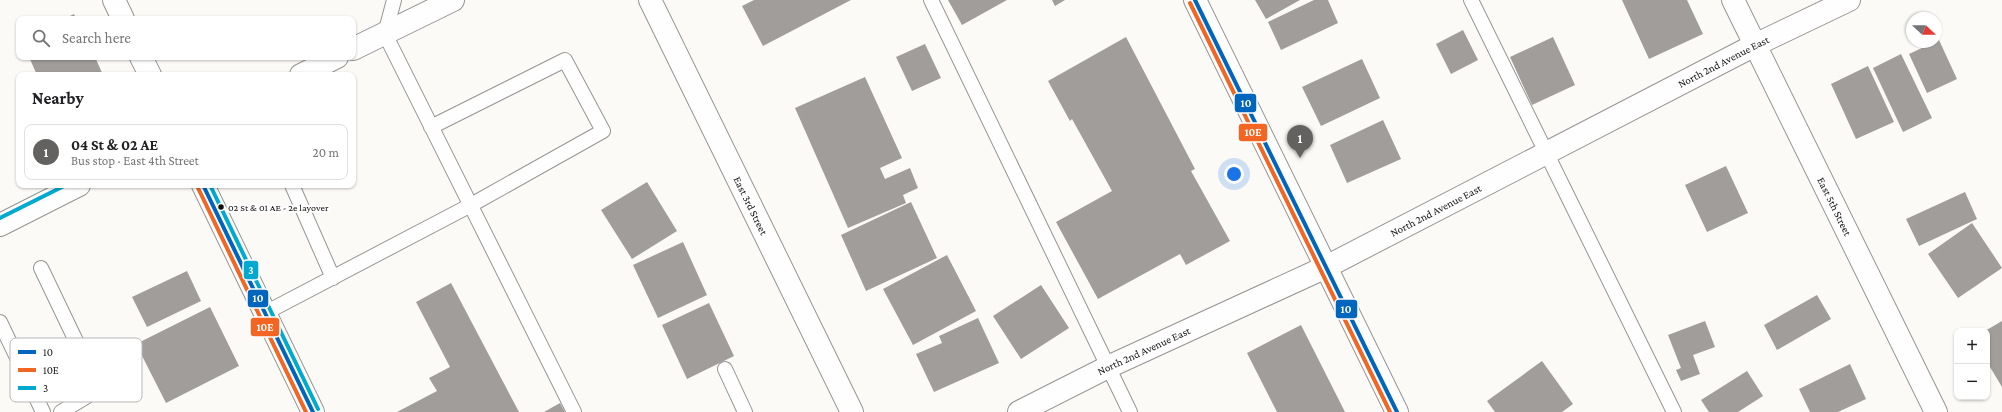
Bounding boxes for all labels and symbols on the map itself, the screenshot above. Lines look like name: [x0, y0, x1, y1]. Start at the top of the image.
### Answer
north arrow: [1906, 12, 1942, 48]
street label: North 2nd Avenue East: [1676, 33, 1771, 90]
line badge: 10: [1234, 93, 1257, 113]
text: 10: [1241, 97, 1252, 109]
line badge: 10E: [1238, 123, 1268, 142]
pin: 1: [1287, 125, 1313, 158]
text: 10E: [1244, 126, 1262, 138]
your location: [1224, 164, 1244, 184]
street label: East 3rd Street: [731, 174, 770, 237]
street label: East 5th Street: [1815, 175, 1854, 238]
street label: North 2nd Avenue East: [1388, 182, 1483, 239]
marker: 02 St & 01 AE - 2e layover: [216, 202, 226, 212]
place label: 02 St & 01 AE - 2e layover: [228, 202, 329, 213]
line badge: 3: [243, 260, 259, 280]
text: 3: [248, 264, 254, 276]
line badge: 10: [247, 289, 269, 308]
text: 10: [253, 292, 264, 304]
line badge: 10: [1335, 299, 1358, 319]
text: 10: [1341, 303, 1352, 315]
line badge: 10E: [250, 317, 280, 337]
text: 10E: [256, 321, 274, 333]
street label: North 2nd Avenue East: [1095, 324, 1192, 377]
legend: [10, 338, 142, 402]
text: 10: [43, 346, 53, 358]
text: 10E: [43, 364, 59, 376]
text: 3: [43, 382, 48, 394]

